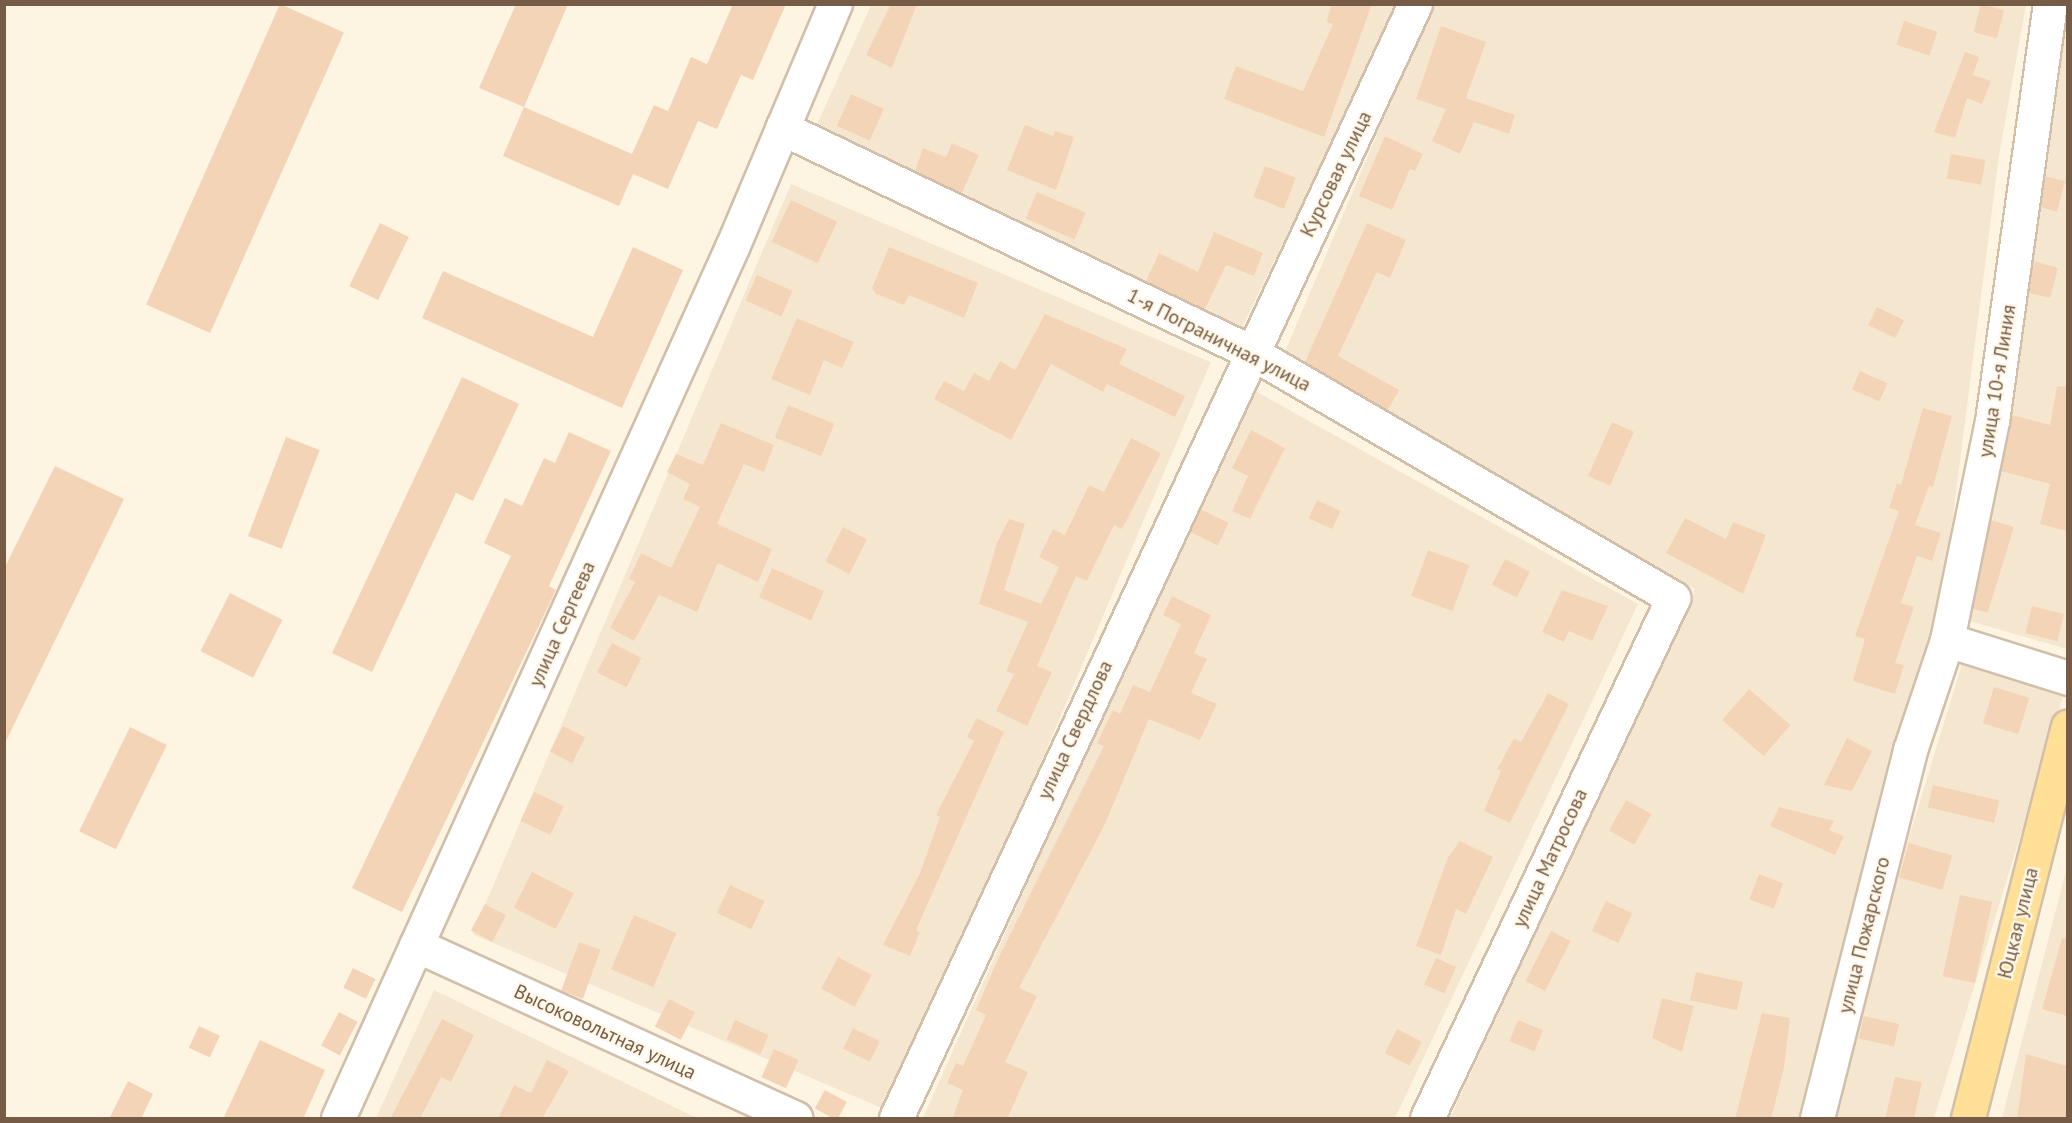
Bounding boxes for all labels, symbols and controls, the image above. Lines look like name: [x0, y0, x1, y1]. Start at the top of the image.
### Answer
street label: Курсовая улица: [1295, 107, 1377, 241]
street label: 1-я Пограничная улица: [1123, 283, 1315, 397]
street label: улица 10-я Линия: [1973, 303, 2021, 459]
street label: улица Сергеева: [524, 557, 600, 691]
street label: улица Свердлова: [1032, 657, 1118, 803]
street label: улица Матросова: [1507, 785, 1593, 931]
street label: улица Пожарского: [1833, 854, 1895, 1016]
street label: Юцкая улица: [1993, 865, 2043, 981]
street label: Высоковольтная улица: [510, 979, 700, 1085]

